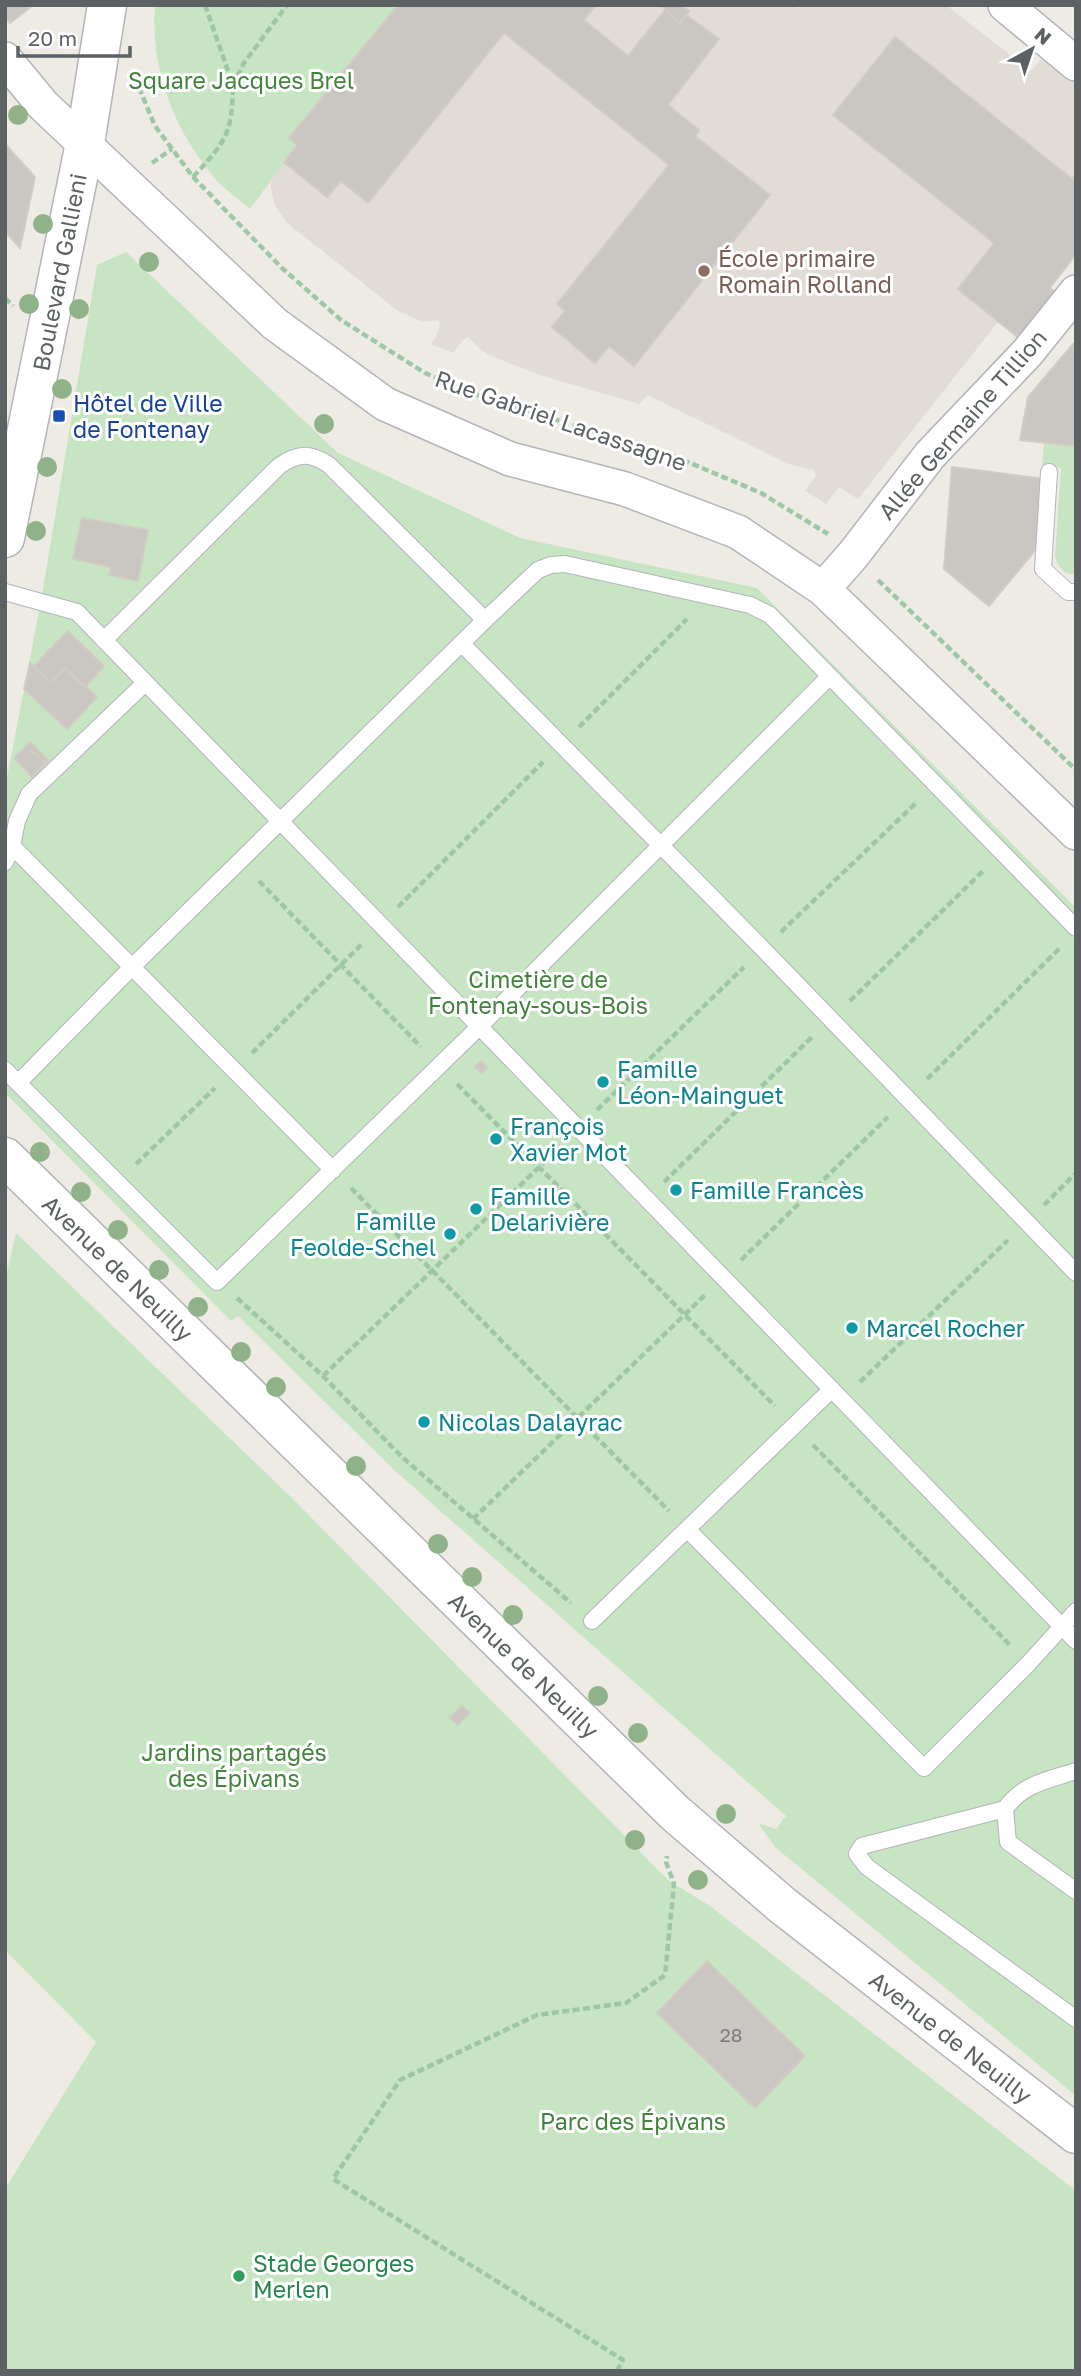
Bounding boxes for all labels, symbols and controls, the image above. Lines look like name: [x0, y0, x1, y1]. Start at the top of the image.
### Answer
scale bar: [18, 14, 130, 58]
north arrow: [997, 14, 1067, 84]
text: N: [1030, 22, 1056, 49]
text: 20 m: [28, 25, 77, 51]
park label: Square Jacques Brel: [128, 66, 354, 94]
street label: Boulevard Gallieni: [26, 171, 92, 373]
place label: École primaire Romain Rolland: [718, 244, 892, 298]
marker: École primaire Romain Rolland: [696, 263, 712, 279]
street label: Allée Germaine Tillion: [872, 323, 1052, 525]
street label: Rue Gabriel Lacassagne: [432, 364, 690, 476]
place label: Hôtel de Ville de Fontenay: [73, 389, 223, 443]
marker: Hôtel de Ville de Fontenay: [51, 408, 67, 424]
park label: Cimetière de Fontenay-sous-Bois: [428, 965, 648, 1019]
place label: Famille Léon-Mainguet: [617, 1055, 784, 1109]
marker: Famille Léon-Mainguet: [595, 1074, 611, 1090]
place label: François Xavier Mot: [510, 1112, 627, 1166]
marker: François Xavier Mot: [488, 1131, 504, 1147]
place label: Famille Francès: [690, 1176, 864, 1204]
place label: Famille Delarivière: [490, 1182, 609, 1236]
marker: Famille Francès: [668, 1182, 684, 1198]
street label: Avenue de Neuilly: [37, 1189, 199, 1347]
marker: Famille Delarivière: [468, 1201, 484, 1217]
place label: Famille Feolde-Schel: [290, 1207, 436, 1261]
marker: Famille Feolde-Schel: [442, 1226, 458, 1242]
place label: Marcel Rocher: [866, 1314, 1025, 1342]
marker: Marcel Rocher: [844, 1320, 860, 1336]
place label: Nicolas Dalayrac: [438, 1408, 622, 1436]
marker: Nicolas Dalayrac: [416, 1414, 432, 1430]
street label: Avenue de Neuilly: [443, 1586, 605, 1744]
park label: Jardins partagés des Épivans: [141, 1738, 327, 1792]
street label: Avenue de Neuilly: [864, 1965, 1038, 2109]
house number: 28: [720, 2023, 742, 2046]
park label: Parc des Épivans: [540, 2107, 726, 2135]
place label: Stade Georges Merlen: [253, 2249, 414, 2303]
marker: Stade Georges Merlen: [231, 2268, 247, 2284]

